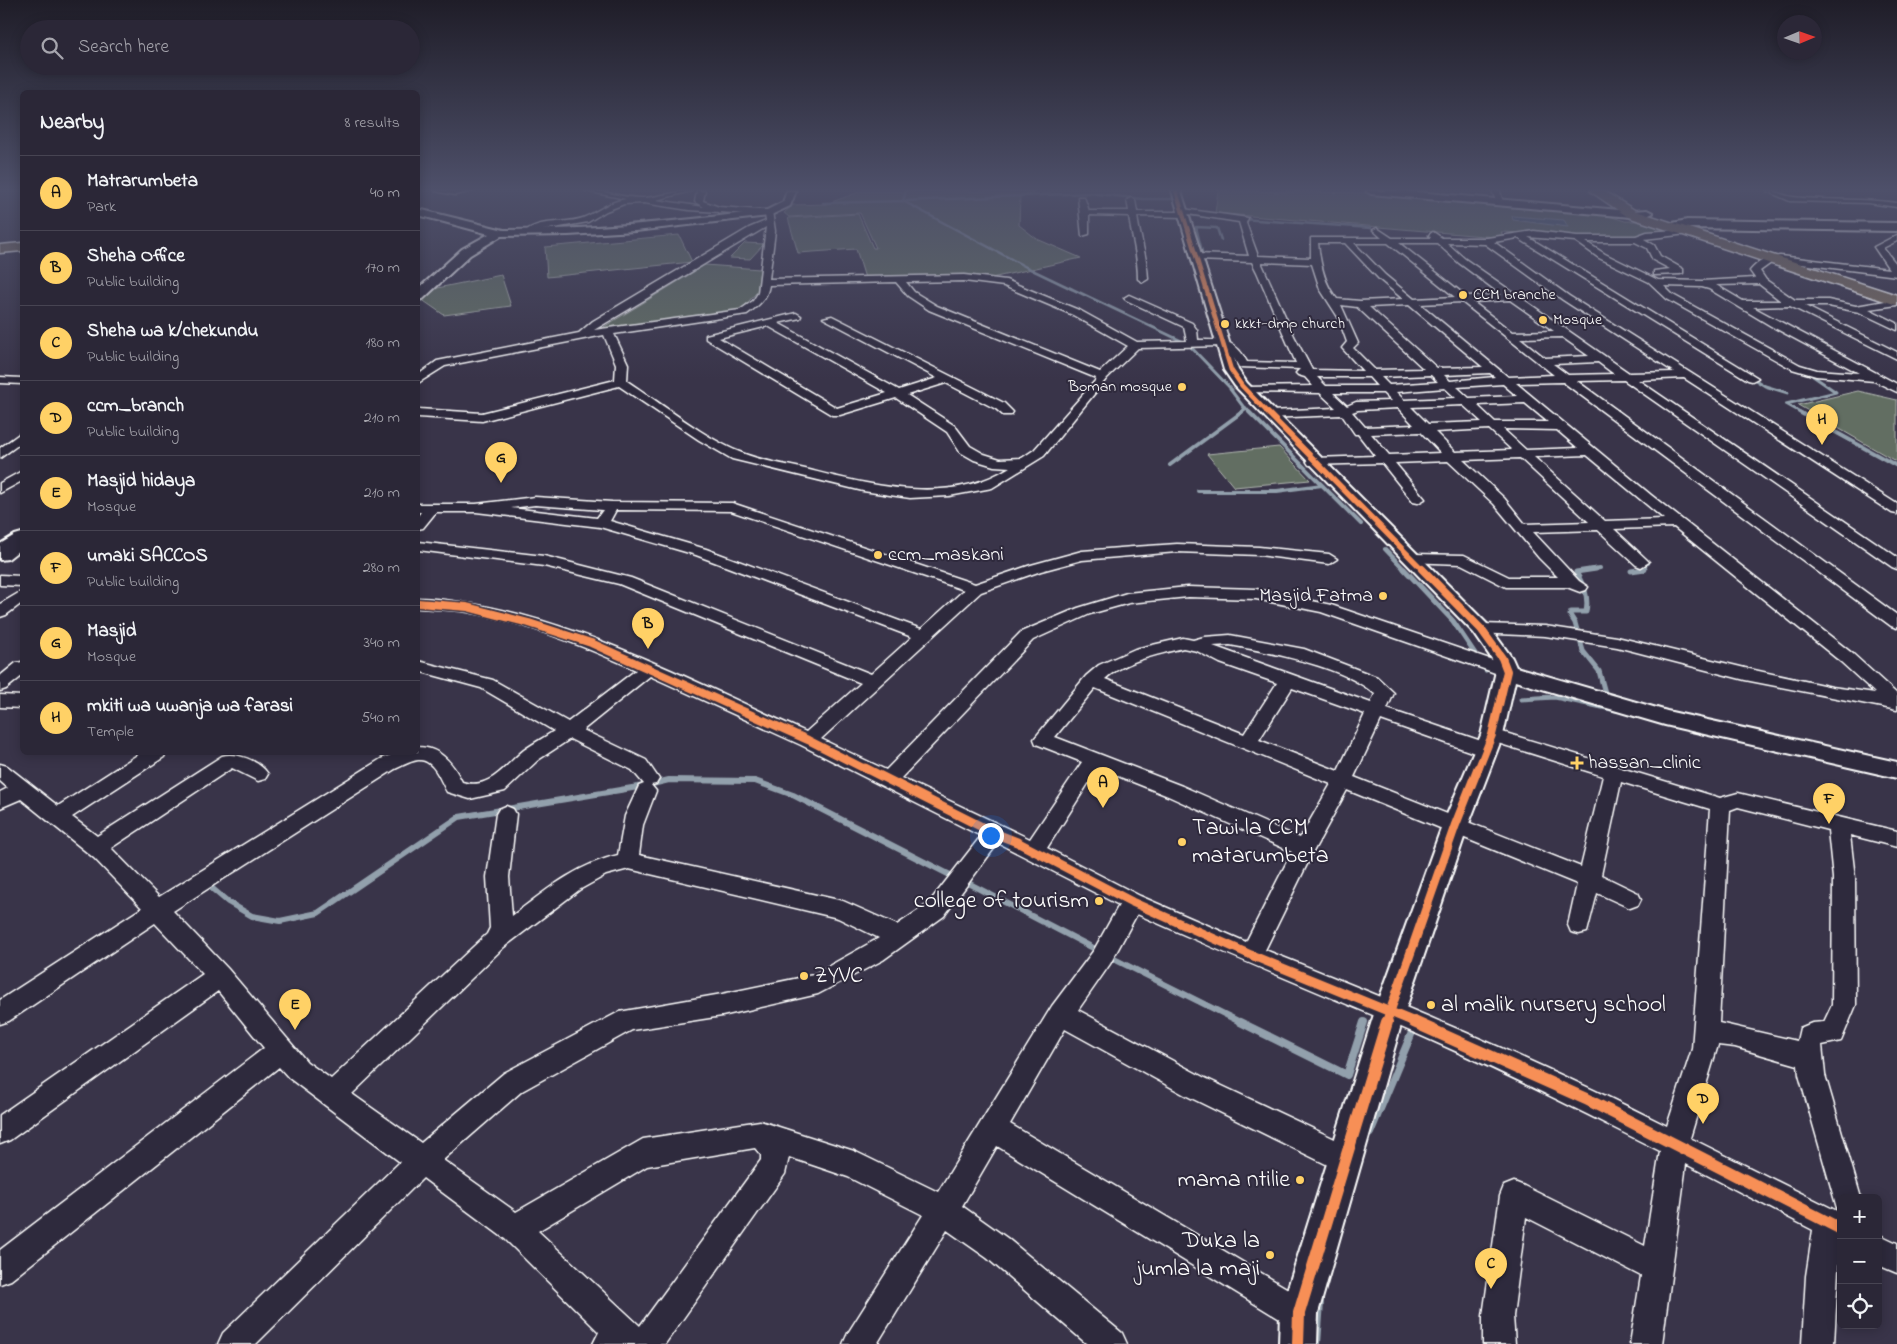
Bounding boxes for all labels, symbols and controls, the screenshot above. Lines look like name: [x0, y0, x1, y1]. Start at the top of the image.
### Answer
north arrow: [1777, 15, 1822, 60]
search box: [20, 20, 420, 75]
icon: search: [38, 34, 66, 62]
text: Search here: [78, 34, 169, 61]
text: Nearby: [40, 108, 104, 138]
text: 8 results: [344, 111, 400, 135]
text: Matrarumbeta: [87, 168, 198, 195]
text: A: [51, 181, 61, 205]
text: 40 m: [370, 181, 400, 205]
text: Park: [87, 195, 116, 219]
text: Sheha Office: [87, 243, 185, 270]
text: B: [51, 256, 61, 280]
text: 170 m: [365, 256, 400, 280]
text: Public building: [87, 270, 179, 294]
place label: CCM branche: [1473, 283, 1556, 307]
marker: CCM branche: [1457, 289, 1469, 301]
place label: Mosque: [1553, 308, 1603, 332]
place label: kkkt-dmp church: [1235, 312, 1345, 336]
marker: Mosque: [1537, 314, 1549, 326]
text: Sheha wa k/chekundu: [87, 318, 258, 345]
marker: kkkt-dmp church: [1219, 318, 1231, 330]
text: C: [52, 331, 60, 355]
text: 180 m: [366, 331, 400, 355]
text: Public building: [87, 345, 179, 369]
place label: Boman mosque: [1067, 375, 1173, 399]
marker: Boman mosque: [1176, 381, 1188, 393]
text: ccm_branch: [87, 393, 184, 420]
pin: H: [1806, 404, 1838, 445]
text: D: [50, 406, 62, 430]
text: 210 m: [364, 406, 400, 430]
text: Public building: [87, 420, 179, 444]
pin: G: [485, 442, 517, 483]
text: Masjid hidaya: [87, 468, 195, 495]
text: E: [51, 481, 61, 505]
text: 210 m: [364, 481, 400, 505]
text: Mosque: [87, 495, 136, 519]
place label: ccm_maskani: [888, 541, 1004, 570]
text: umaki SACCOS: [87, 543, 208, 570]
marker: ccm_maskani: [872, 549, 884, 561]
text: F: [51, 556, 61, 580]
text: 280 m: [363, 556, 400, 580]
text: Public building: [87, 570, 179, 594]
place label: Masjid Fatma: [1259, 582, 1373, 611]
marker: Masjid Fatma: [1377, 590, 1389, 602]
pin: B: [632, 608, 664, 649]
text: Masjid: [87, 618, 136, 645]
text: G: [51, 631, 61, 655]
text: 340 m: [363, 631, 400, 655]
text: Mosque: [87, 645, 136, 669]
text: mkiti wa uwanja wa farasi: [87, 693, 293, 720]
text: H: [51, 706, 61, 730]
text: 540 m: [361, 706, 400, 730]
text: Temple: [87, 720, 134, 744]
place label: hassan_clinic: [1588, 749, 1701, 778]
marker: hassan_clinic: [1570, 756, 1584, 770]
pin: A: [1087, 767, 1119, 808]
pin: F: [1813, 783, 1845, 824]
place label: Tawi la CCM matarumbeta: [1192, 811, 1329, 874]
your location: [978, 823, 1004, 849]
marker: Tawi la CCM matarumbeta: [1176, 836, 1188, 848]
place label: college of tourism: [914, 884, 1089, 919]
marker: college of tourism: [1093, 895, 1105, 907]
place label: ZYVC: [814, 959, 863, 994]
marker: ZYVC: [798, 970, 810, 982]
place label: al malik nursery school: [1441, 988, 1666, 1024]
pin: E: [279, 989, 311, 1030]
marker: al malik nursery school: [1425, 999, 1437, 1011]
pin: D: [1687, 1083, 1719, 1124]
place label: mama ntilie: [1178, 1163, 1290, 1198]
marker: mama ntilie: [1294, 1174, 1306, 1186]
map controls: [1837, 1194, 1882, 1329]
button: +: [1837, 1194, 1882, 1239]
place label: Duka la jumla la maji: [1133, 1224, 1260, 1287]
button: −: [1837, 1239, 1882, 1284]
pin: C: [1475, 1248, 1507, 1289]
marker: Duka la jumla la maji: [1264, 1249, 1276, 1261]
button: locate: [1837, 1284, 1882, 1329]

